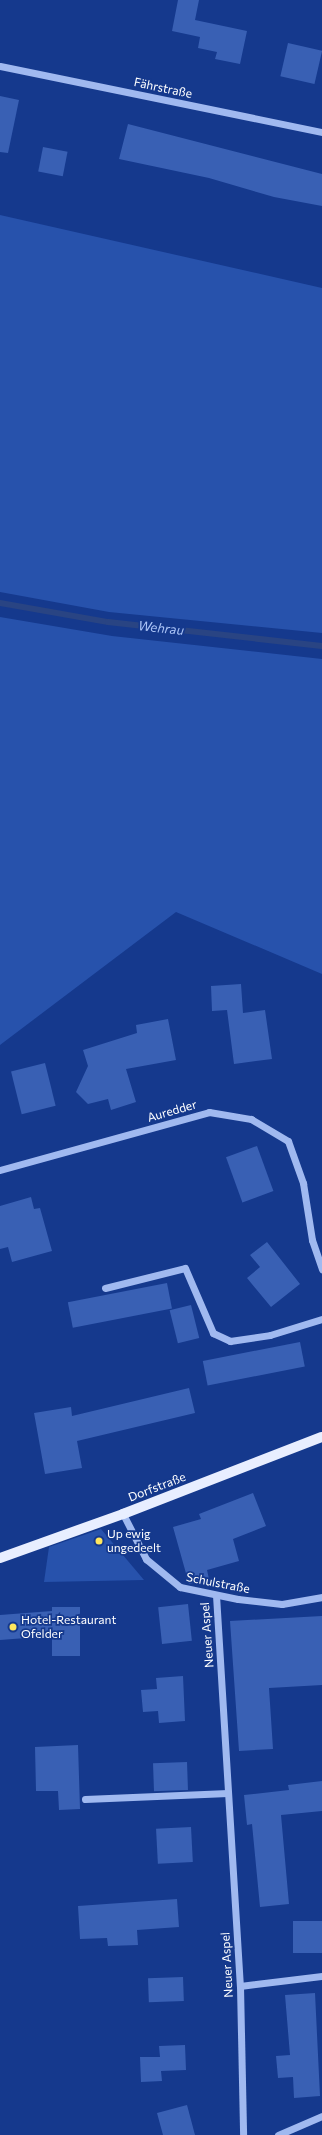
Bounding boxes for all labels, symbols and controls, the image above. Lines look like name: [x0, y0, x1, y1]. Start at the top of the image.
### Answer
street label: Fährstraße: [133, 75, 193, 101]
water label: Wehrau: [137, 618, 185, 638]
street label: Auredder: [146, 1097, 198, 1125]
street label: Dorfstraße: [126, 1469, 188, 1505]
place label: Up ewig ungedeelt: [107, 1527, 161, 1555]
marker: Up ewig ungedeelt: [94, 1536, 104, 1546]
street label: Schulstraße: [185, 1570, 251, 1596]
street label: Neuer Aspel: [198, 1602, 216, 1668]
place label: Hotel-Restaurant Ofelder: [21, 1613, 116, 1641]
marker: Hotel-Restaurant Ofelder: [8, 1622, 18, 1632]
street label: Neuer Aspel: [218, 1932, 236, 1998]

